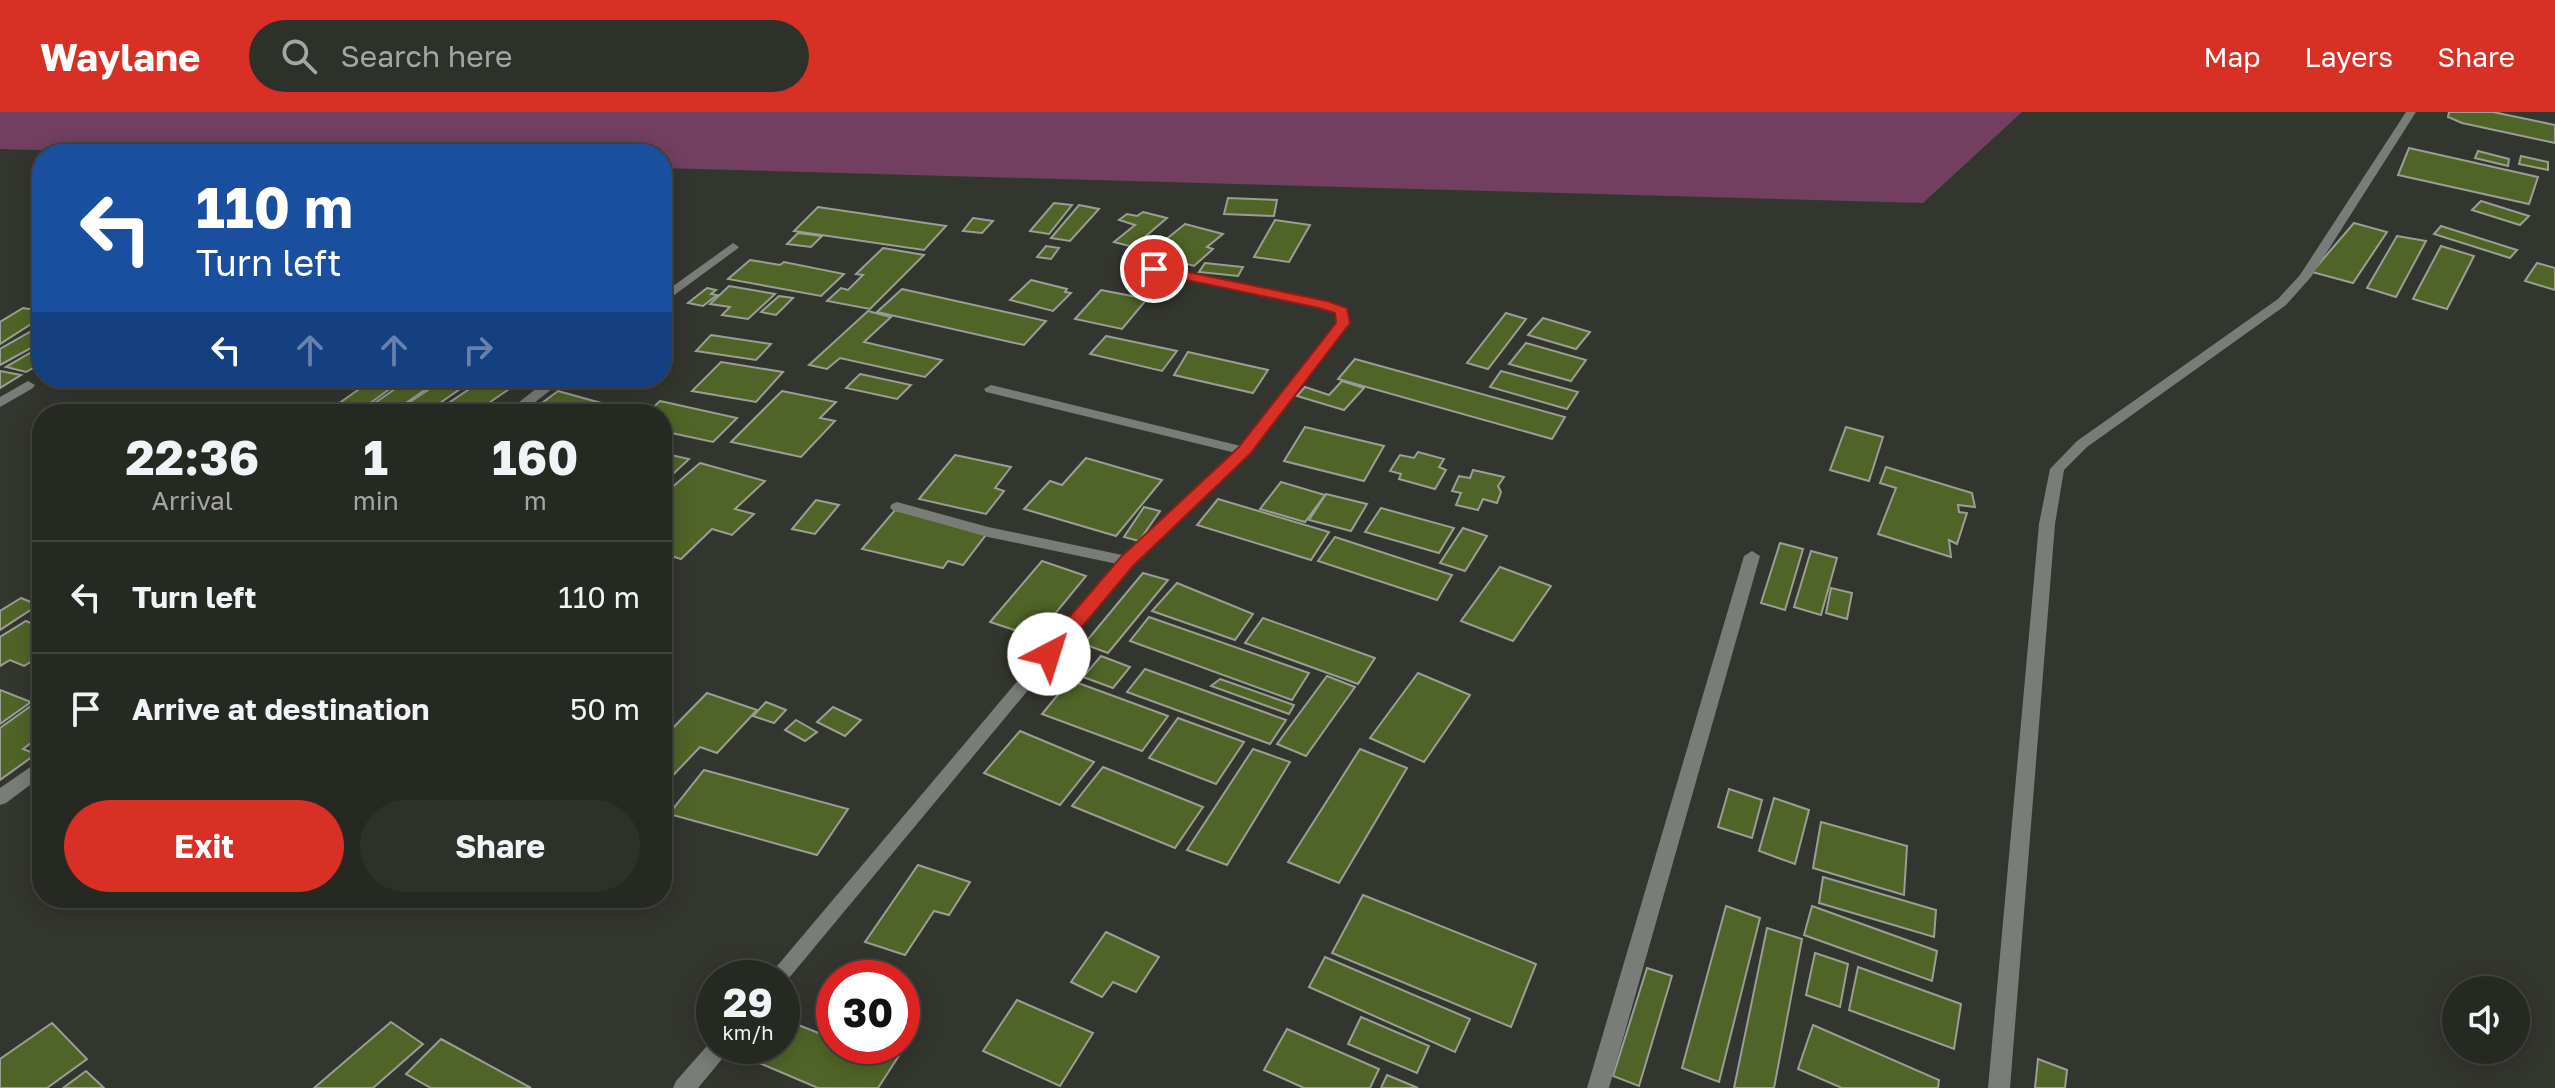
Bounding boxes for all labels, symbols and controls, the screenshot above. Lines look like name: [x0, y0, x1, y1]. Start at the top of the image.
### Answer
search box: [249, 20, 809, 92]
text: Waylane: [40, 34, 201, 79]
icon: search: [277, 34, 321, 78]
text: Search here: [341, 38, 512, 74]
text: Map: [2203, 40, 2261, 73]
text: Layers: [2305, 40, 2393, 73]
text: Share: [2437, 40, 2515, 73]
text: 110 m: [196, 173, 353, 240]
icon: left: [64, 176, 168, 280]
pin: [1120, 235, 1188, 303]
text: Turn left: [196, 241, 342, 284]
icon: arrive: [1132, 247, 1176, 291]
icon: left: [204, 328, 248, 372]
icon: ahead: [288, 328, 332, 372]
icon: ahead: [372, 328, 416, 372]
icon: right: [456, 328, 500, 372]
text: 22:36: [125, 428, 259, 486]
text: 1: [363, 428, 388, 486]
text: 160: [492, 428, 579, 486]
text: Arrival: [152, 485, 233, 516]
text: min: [353, 485, 399, 516]
text: m: [524, 485, 547, 516]
icon: left: [64, 575, 108, 619]
text: Turn left: [132, 579, 257, 615]
text: 110 m: [558, 579, 640, 615]
position arrow: [1007, 612, 1091, 696]
icon: arrive: [64, 687, 108, 731]
text: Arrive at destination: [132, 691, 429, 727]
text: 50 m: [570, 691, 640, 727]
button: Exit: [64, 800, 344, 892]
button: Share: [360, 800, 640, 892]
speed limit sign: 30: [816, 960, 920, 1064]
map controls: [2442, 976, 2530, 1064]
button: sound: [2442, 976, 2530, 1064]
text: 29: [723, 978, 773, 1026]
text: km/h: [723, 1020, 773, 1044]

